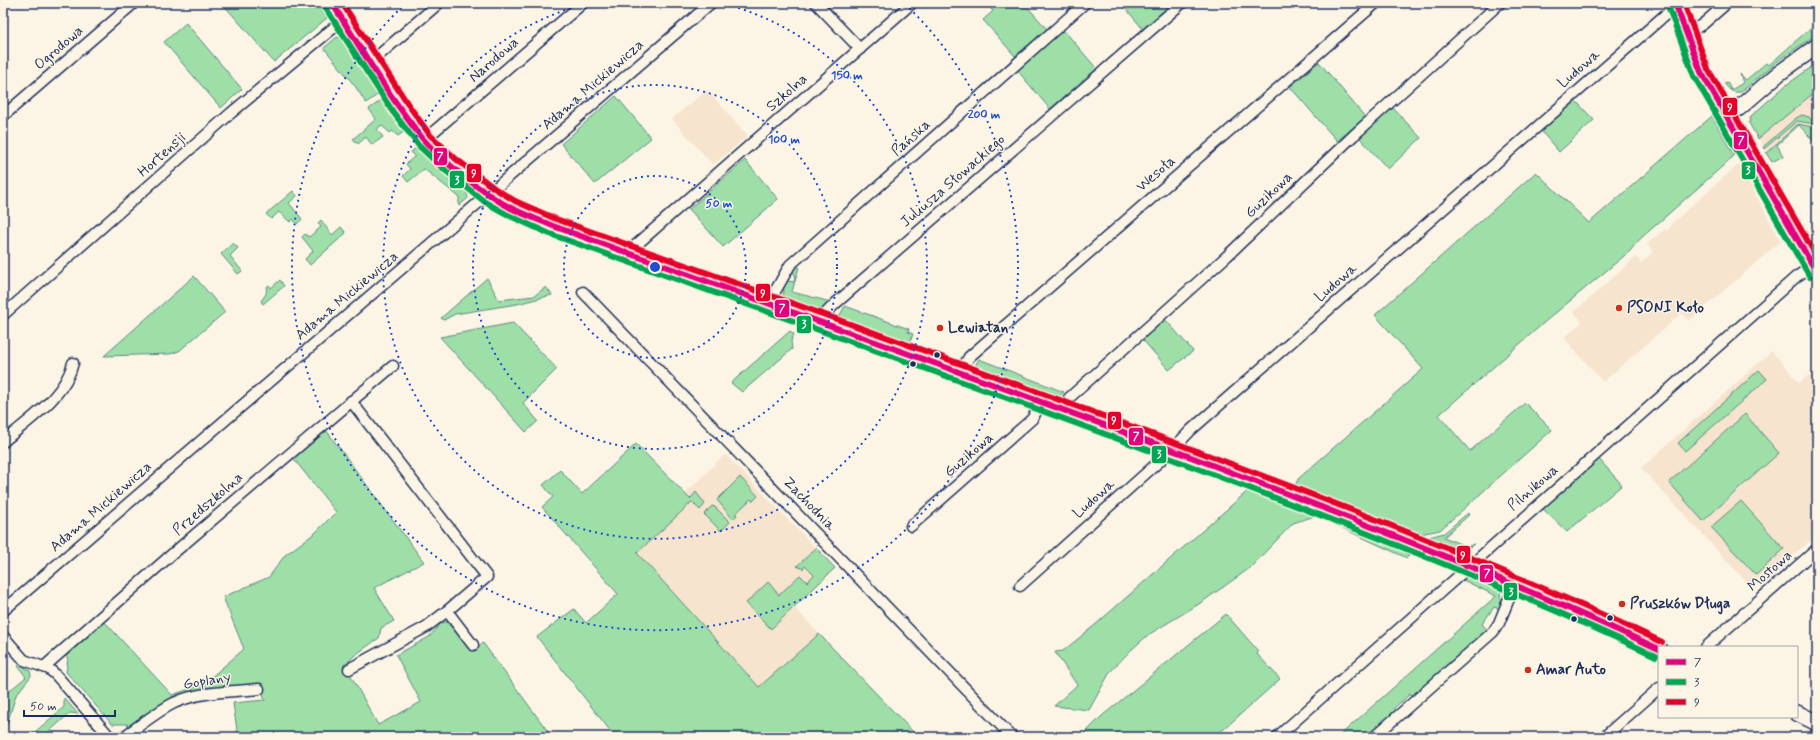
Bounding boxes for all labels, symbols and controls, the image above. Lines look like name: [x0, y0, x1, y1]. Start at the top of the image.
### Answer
street label: Ogrodowa: [30, 21, 88, 75]
street label: Narodowa: [465, 33, 523, 87]
street label: Adama Mickiewicza: [538, 35, 648, 135]
street label: Ludowa: [1554, 44, 1605, 93]
text: 150 m: [831, 68, 863, 84]
street label: Szkolna: [762, 69, 812, 117]
line badge: 9: [1722, 97, 1738, 116]
text: 9: [1727, 101, 1733, 115]
text: 200 m: [968, 107, 1001, 123]
street label: Pańska: [887, 115, 935, 161]
street label: Hortensji: [134, 128, 190, 182]
street label: Juliusza Słowackiego: [896, 130, 1010, 232]
line badge: 7: [1733, 131, 1748, 150]
text: 100 m: [768, 132, 801, 148]
text: 7: [1738, 134, 1745, 148]
line badge: 7: [433, 147, 448, 166]
text: 7: [437, 150, 444, 164]
street label: Wesoła: [1132, 151, 1180, 197]
line badge: 3: [1741, 161, 1756, 180]
line badge: 9: [466, 163, 482, 183]
text: 3: [1746, 164, 1751, 178]
text: 9: [471, 167, 477, 181]
street label: Guzikowa: [1241, 167, 1297, 223]
line badge: 3: [449, 170, 465, 189]
text: 3: [455, 174, 460, 188]
text: 50 m: [706, 196, 733, 212]
street label: Adama Mickiewicza: [291, 247, 403, 345]
street label: Ludowa: [1311, 258, 1362, 307]
centre of rings: [648, 260, 662, 274]
line badge: 9: [755, 283, 771, 302]
text: 9: [760, 287, 766, 301]
place label: PSONI Koło: [1627, 298, 1705, 318]
line badge: 7: [774, 299, 790, 318]
text: 7: [779, 302, 786, 316]
marker: PSONI Koło: [1614, 303, 1624, 313]
line badge: 3: [796, 315, 812, 334]
text: 3: [802, 318, 807, 332]
place label: Lewiatan: [948, 318, 1009, 338]
marker: Lewiatan: [935, 323, 945, 333]
unlabelled marker: [932, 350, 942, 360]
unlabelled marker: [908, 359, 918, 369]
line badge: 9: [1107, 411, 1122, 430]
text: 9: [1111, 414, 1117, 428]
line badge: 7: [1128, 427, 1144, 446]
street label: Guzikowa: [940, 428, 998, 482]
text: 7: [1133, 430, 1140, 444]
line badge: 3: [1151, 445, 1167, 464]
text: 3: [1157, 448, 1162, 462]
street label: Adama Mickiewicza: [46, 457, 156, 557]
street label: Pilnikowa: [1503, 460, 1563, 516]
street label: Przedszkolna: [169, 468, 247, 540]
street label: Zachodnia: [778, 473, 840, 536]
street label: Ludowa: [1069, 474, 1120, 523]
line badge: 9: [1456, 545, 1471, 564]
street label: Mostowa: [1743, 546, 1797, 596]
text: 9: [1460, 549, 1466, 563]
line badge: 7: [1479, 564, 1494, 583]
text: 7: [1484, 567, 1491, 581]
line badge: 3: [1503, 582, 1518, 601]
text: 3: [1509, 586, 1514, 600]
place label: Pruszków Długa: [1630, 594, 1730, 615]
marker: Pruszków Długa: [1617, 599, 1627, 609]
unlabelled marker: [1605, 613, 1615, 623]
unlabelled marker: [1569, 614, 1579, 624]
legend: [1658, 646, 1798, 718]
text: 7: [1694, 655, 1701, 671]
place label: Amar Auto: [1536, 660, 1606, 680]
marker: Amar Auto: [1523, 665, 1533, 675]
street label: Goplany: [182, 667, 233, 695]
text: 3: [1694, 675, 1700, 691]
scale bar: [24, 692, 115, 718]
text: 9: [1694, 695, 1700, 711]
text: 50 m: [30, 699, 57, 715]

